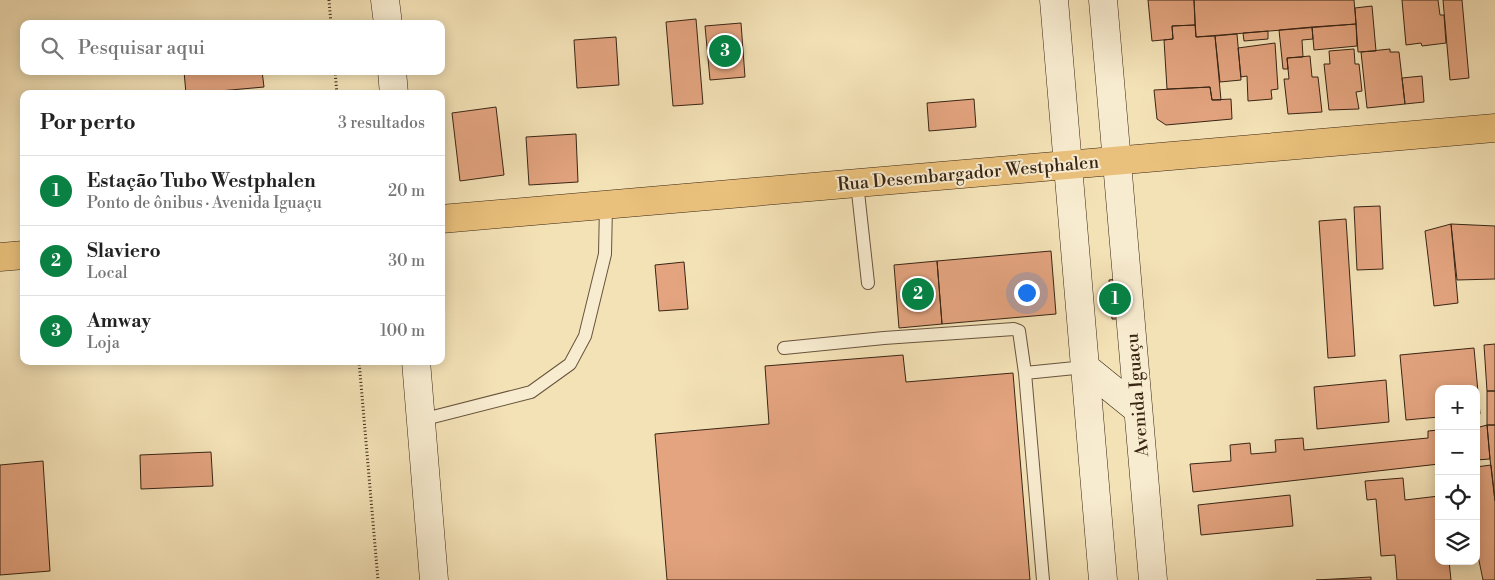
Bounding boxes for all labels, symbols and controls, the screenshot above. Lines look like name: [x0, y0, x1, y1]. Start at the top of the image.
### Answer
search box: [20, 20, 445, 75]
pin: 3: [709, 32, 741, 70]
icon: search: [38, 34, 66, 62]
text: Pesquisar aqui: [78, 36, 205, 60]
text: Por perto: [40, 110, 136, 136]
text: 3 resultados: [338, 113, 425, 133]
street label: Rua Desembargador Westphalen: [836, 151, 1100, 196]
text: Estação Tubo Westphalen: [87, 169, 316, 193]
text: 1: [52, 181, 60, 201]
text: 20 m: [388, 181, 425, 201]
text: Ponto de ônibus · Avenida Iguaçu: [87, 193, 322, 213]
text: Slaviero: [87, 239, 161, 263]
text: 2: [51, 251, 61, 271]
text: 30 m: [388, 251, 425, 271]
text: Local: [87, 263, 128, 283]
pin: 2: [902, 275, 934, 313]
your location: [1014, 280, 1040, 306]
pin: 1: [1099, 280, 1131, 318]
text: Amway: [87, 309, 151, 333]
text: 3: [51, 321, 61, 341]
text: 100 m: [380, 321, 425, 341]
street label: Avenida Iguaçu: [1121, 332, 1154, 459]
text: Loja: [87, 333, 120, 353]
map controls: [1435, 385, 1480, 565]
button: +: [1435, 385, 1480, 430]
button: −: [1435, 430, 1480, 475]
button: locate: [1435, 475, 1480, 520]
button: layers: [1435, 520, 1480, 565]

